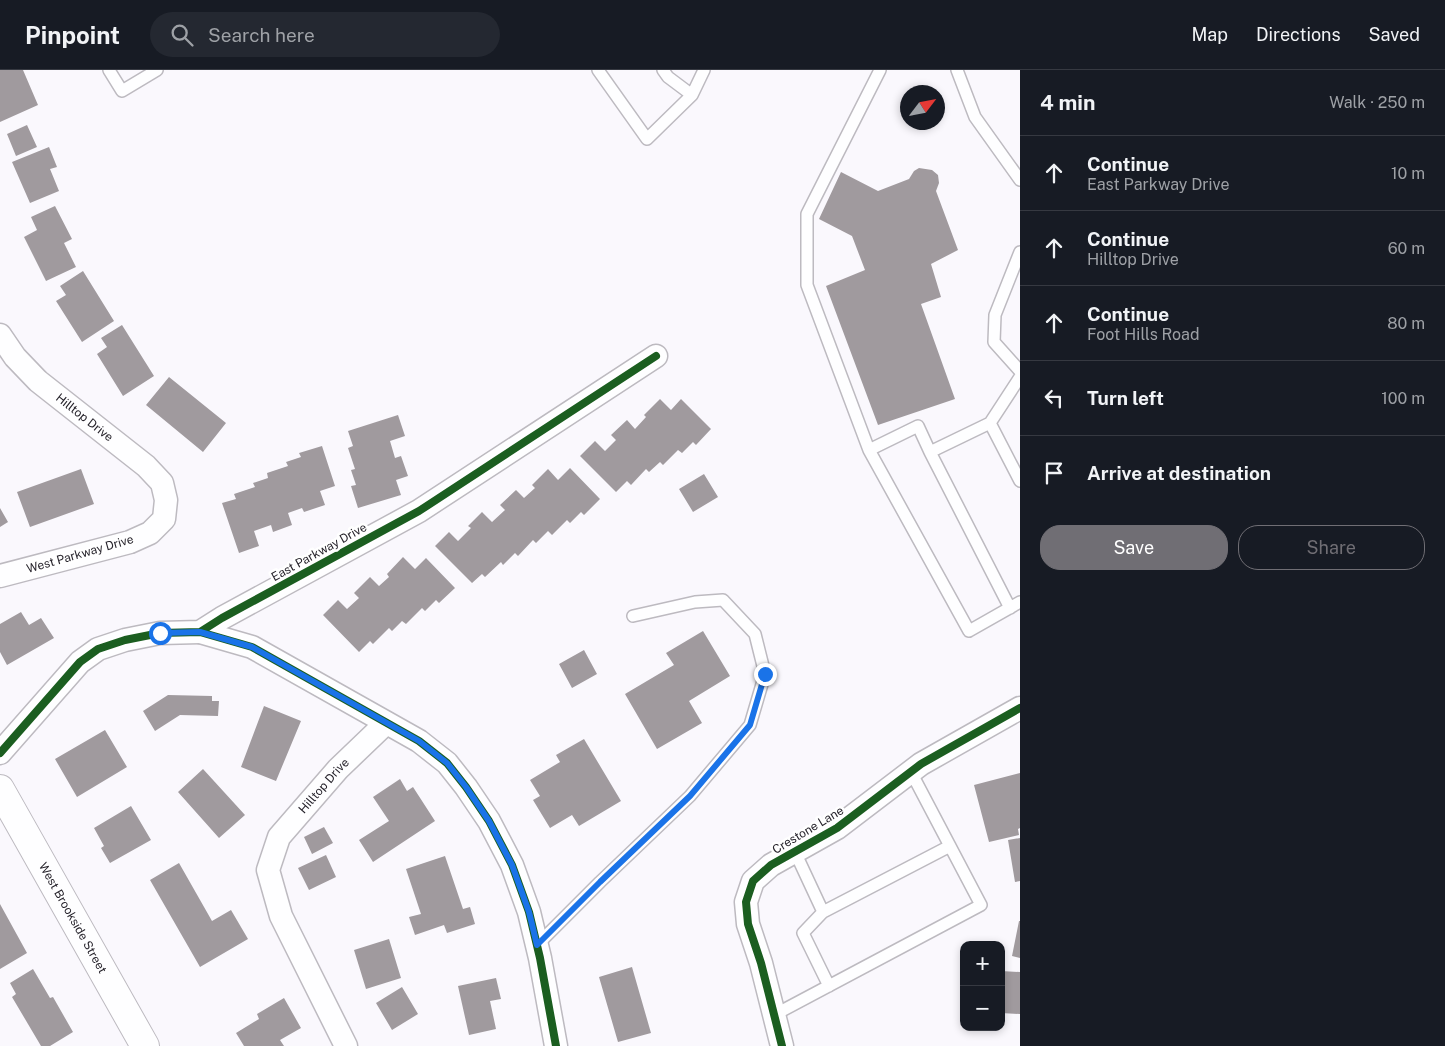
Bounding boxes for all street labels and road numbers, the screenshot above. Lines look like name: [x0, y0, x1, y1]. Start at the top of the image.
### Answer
street label: Hilltop Drive: [53, 391, 116, 445]
street label: East Parkway Drive: [269, 520, 369, 584]
street label: West Parkway Drive: [25, 532, 135, 576]
street label: Hilltop Drive: [296, 755, 352, 816]
street label: Crestone Lane: [770, 803, 846, 857]
street label: West Brookside Street: [36, 860, 110, 976]

